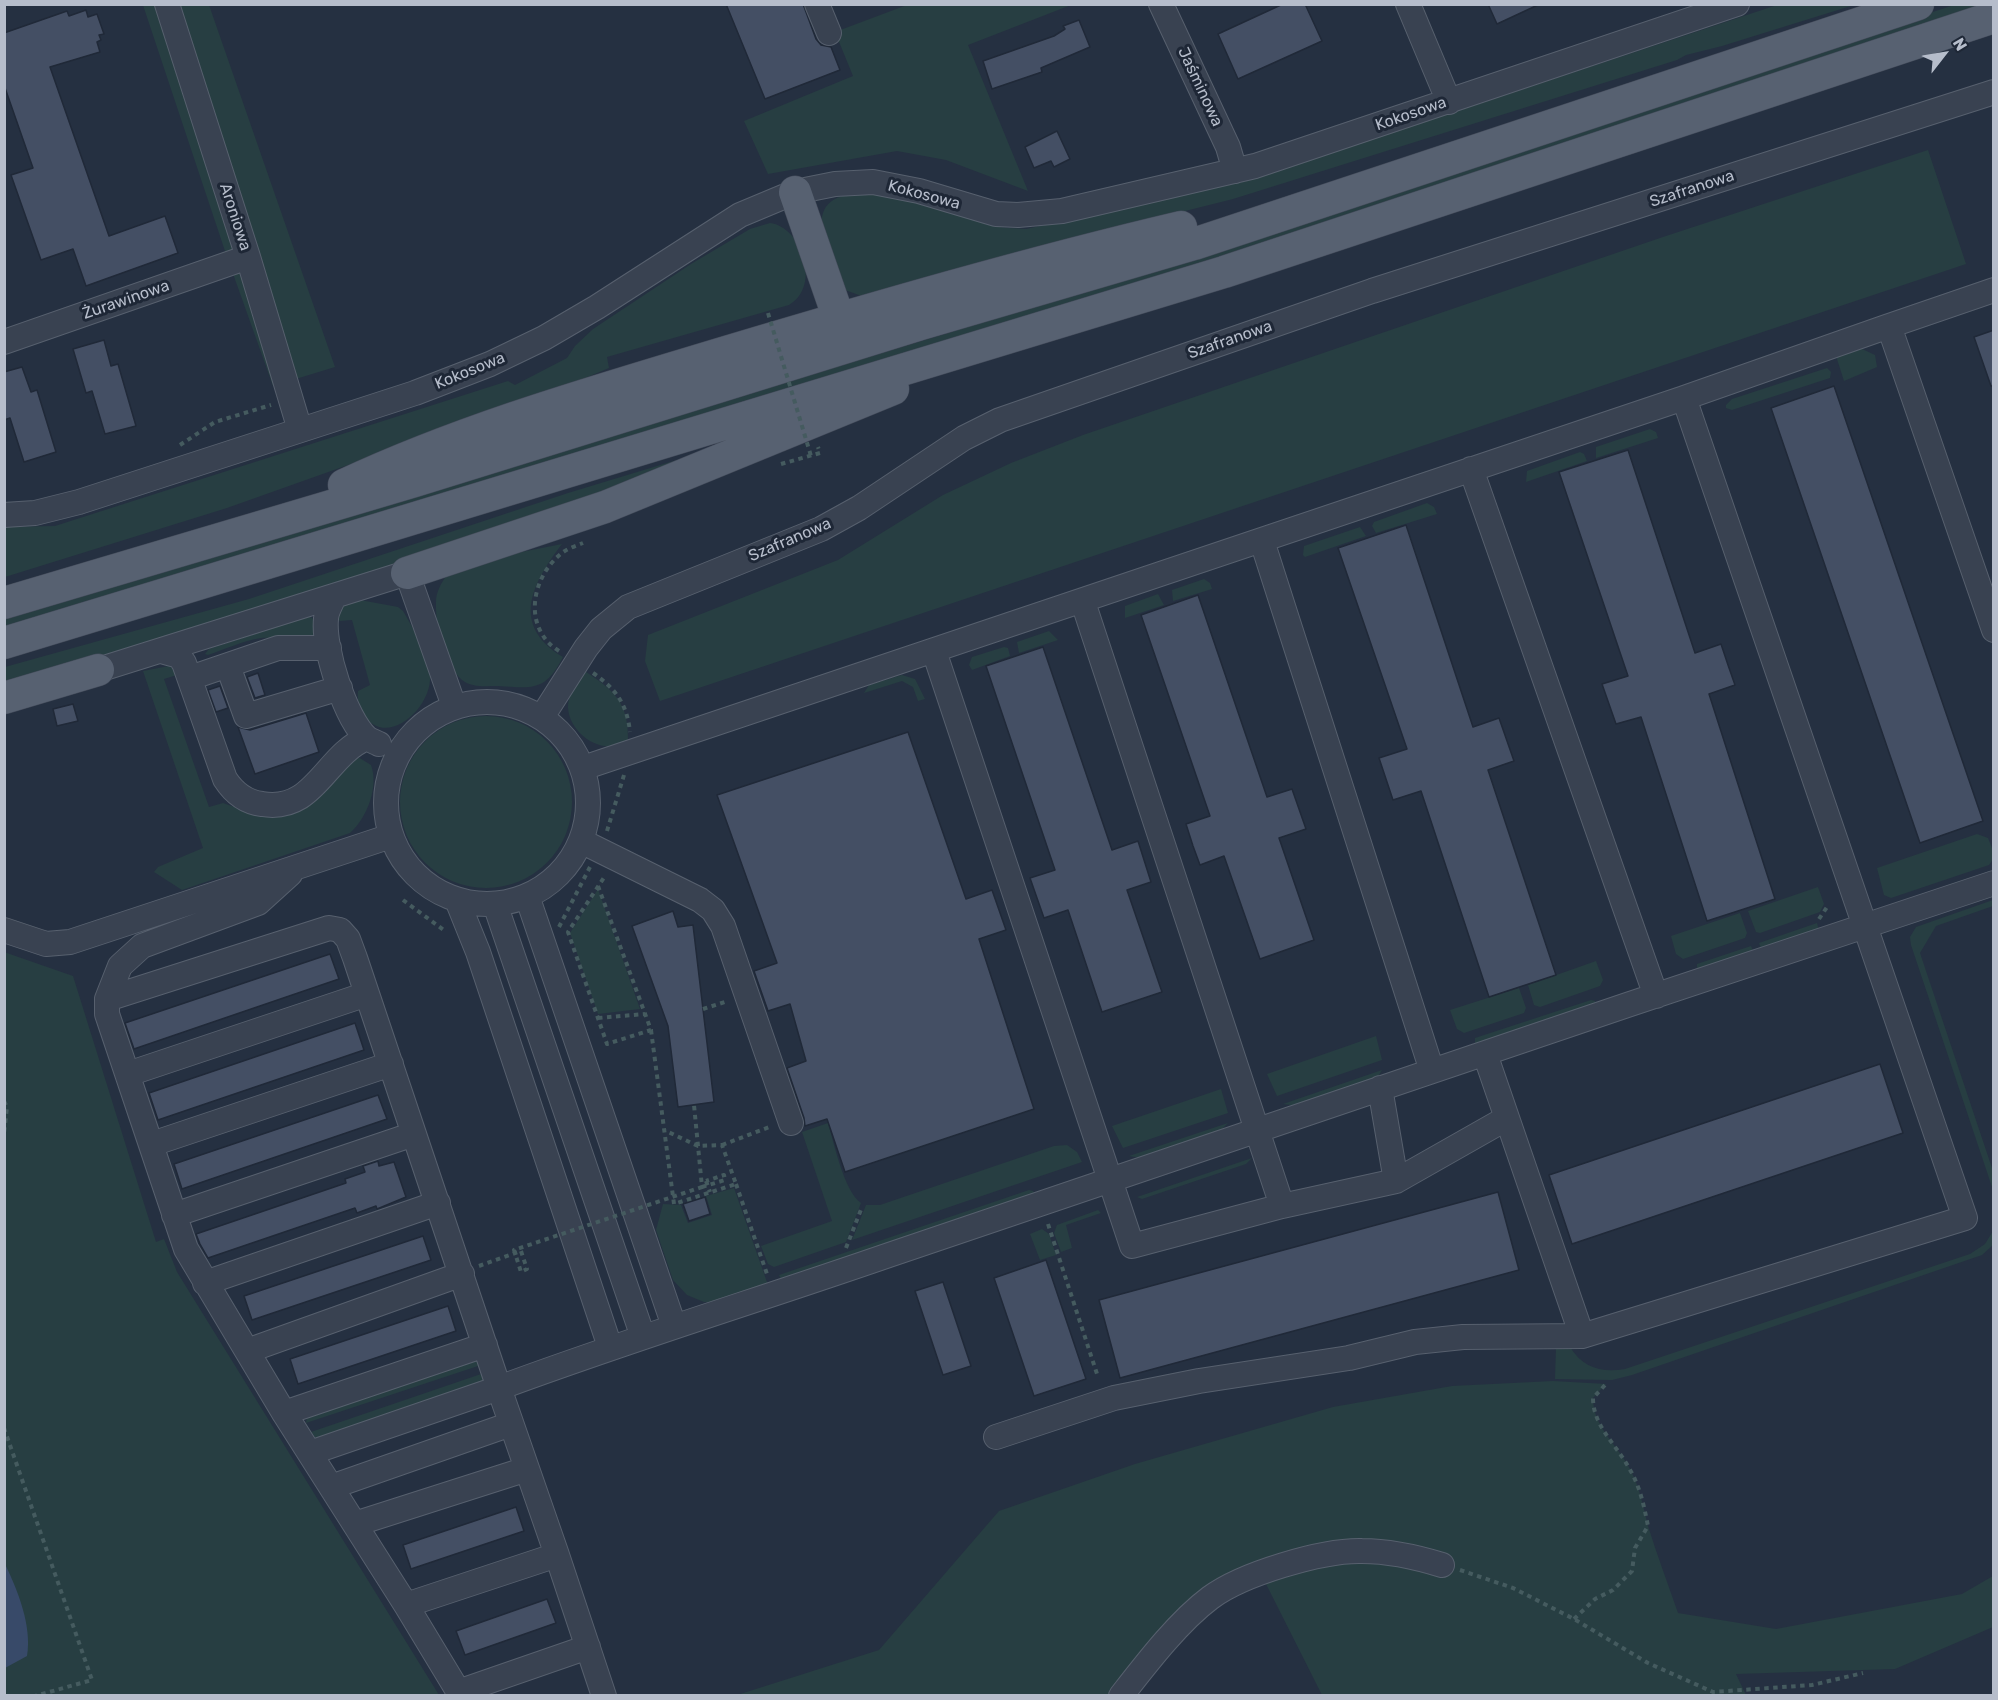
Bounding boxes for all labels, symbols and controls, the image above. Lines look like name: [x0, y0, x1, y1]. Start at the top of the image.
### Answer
north arrow: [1914, 24, 1974, 84]
text: N: [1949, 35, 1971, 54]
street label: Jaśminowa: [1173, 44, 1227, 130]
street label: Kokosowa: [1373, 93, 1449, 135]
street label: Szafranowa: [1647, 166, 1737, 212]
street label: Kokosowa: [886, 176, 962, 214]
street label: Aroniowa: [215, 181, 255, 253]
street label: Żurawinowa: [80, 276, 172, 324]
street label: Szafranowa: [1185, 317, 1275, 363]
street label: Kokosowa: [432, 348, 508, 394]
street label: Szafranowa: [746, 514, 834, 566]

